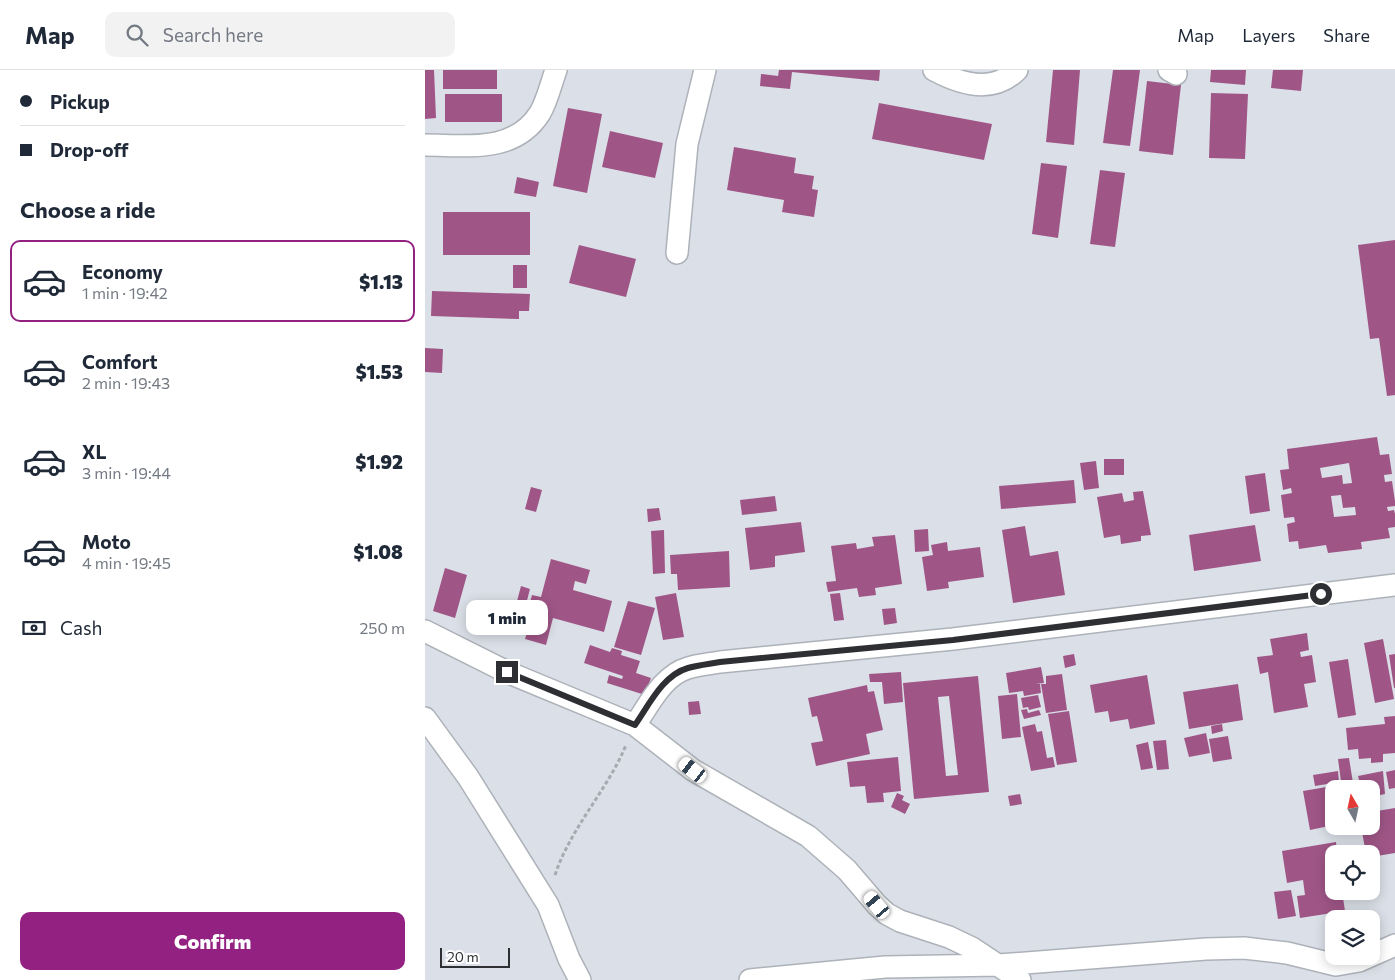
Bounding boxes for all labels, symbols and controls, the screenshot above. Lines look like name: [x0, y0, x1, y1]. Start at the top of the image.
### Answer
search box: [105, 12, 455, 57]
text: Map: [25, 20, 75, 49]
icon: search: [123, 21, 151, 49]
text: Search here: [163, 23, 263, 46]
text: Map: [1177, 24, 1214, 46]
text: Layers: [1242, 24, 1295, 46]
text: Share: [1323, 24, 1370, 46]
text: Pickup: [50, 90, 110, 113]
text: Drop-off: [50, 138, 129, 161]
text: Choose a ride: [20, 196, 155, 223]
icon: car: [22, 259, 67, 304]
text: Economy: [82, 260, 163, 283]
text: $1.13: [359, 270, 403, 293]
text: 1 min · 19:42: [82, 283, 168, 302]
icon: car: [22, 349, 67, 394]
text: Comfort: [82, 350, 158, 373]
text: $1.53: [355, 360, 403, 383]
text: 2 min · 19:43: [82, 373, 170, 392]
icon: car: [22, 439, 67, 484]
text: XL: [82, 440, 107, 463]
text: $1.92: [355, 450, 403, 473]
text: 3 min · 19:44: [82, 463, 171, 482]
icon: car: [22, 529, 67, 574]
text: Moto: [82, 530, 131, 553]
text: $1.08: [353, 540, 403, 563]
text: 4 min · 19:45: [82, 553, 171, 572]
route start: [1310, 583, 1332, 605]
callout: 1 min: [466, 600, 548, 634]
text: 1 min: [488, 608, 526, 627]
icon: cash: [20, 614, 48, 642]
text: Cash: [60, 616, 102, 639]
text: 250 m: [359, 618, 405, 637]
route end: [496, 661, 518, 683]
car: [676, 755, 709, 785]
north arrow: [1325, 780, 1380, 835]
map controls: [1325, 780, 1380, 965]
button: locate: [1325, 845, 1380, 900]
car: [861, 889, 892, 921]
button: layers: [1325, 910, 1380, 965]
button: Confirm: [20, 912, 405, 970]
scale bar: [440, 945, 510, 968]
text: 20 m: [447, 948, 479, 965]

